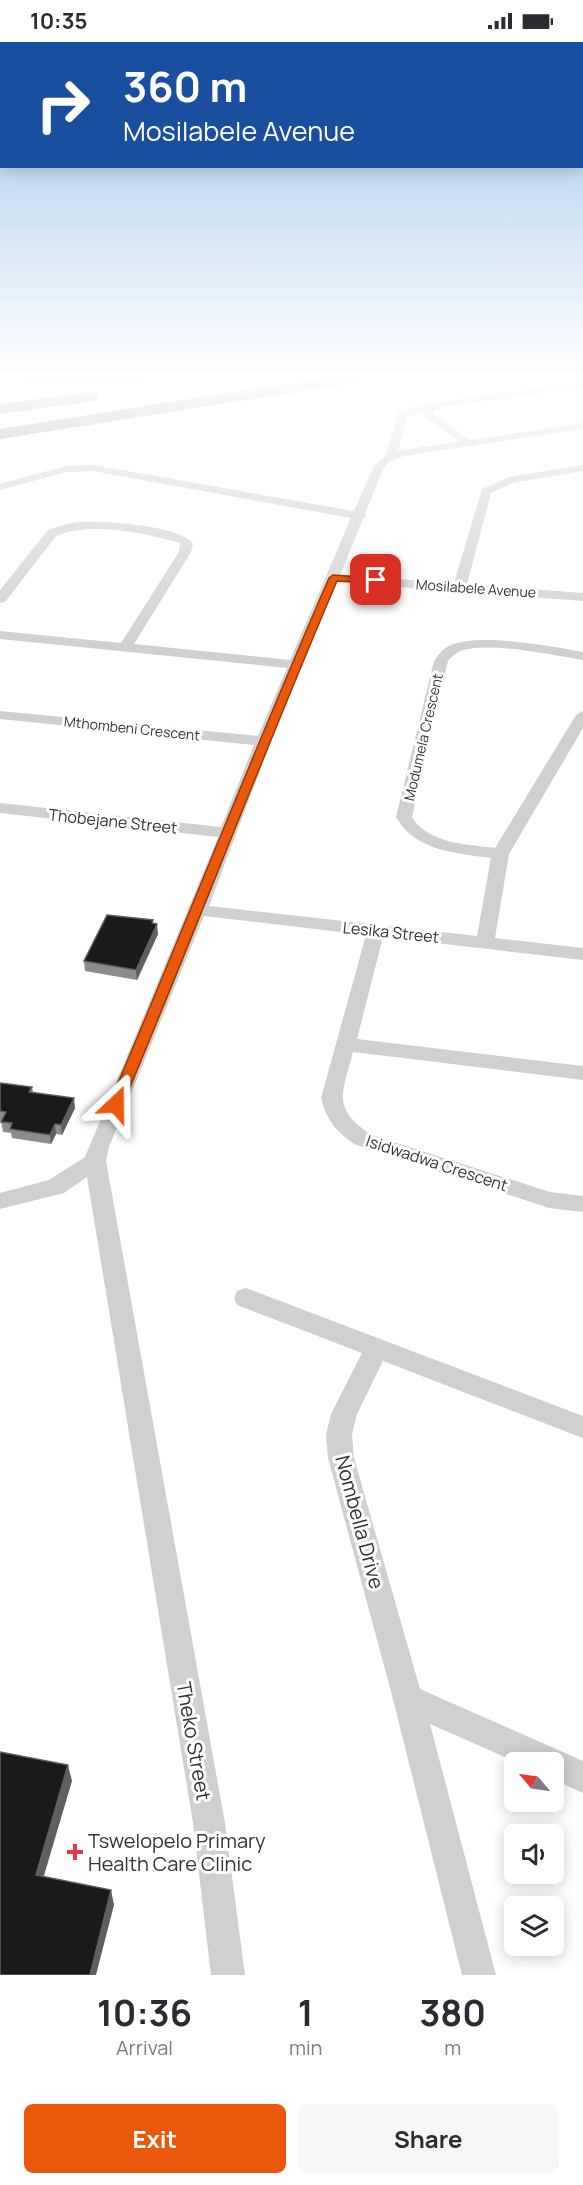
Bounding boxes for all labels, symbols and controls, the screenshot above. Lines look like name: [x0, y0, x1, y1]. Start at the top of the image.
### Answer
text: 10:35: [30, 6, 87, 36]
text: 360 m: [123, 57, 247, 115]
icon: right: [24, 66, 102, 144]
text: Mosilabele Avenue: [123, 112, 355, 149]
pin: [350, 554, 401, 605]
icon: arrive: [359, 563, 392, 596]
street label: Mosilabele Avenue: [415, 574, 537, 602]
street label: Modumela Crescent: [399, 671, 447, 803]
street label: Mthombeni Crescent: [63, 711, 201, 745]
street label: Thobejane Street: [48, 803, 178, 839]
street label: Lesika Street: [342, 916, 440, 948]
position arrow: [84, 1072, 148, 1136]
street label: Isidwadwa Crescent: [363, 1130, 511, 1196]
street label: Nombella Drive: [329, 1452, 391, 1592]
street label: Theko Street: [170, 1680, 218, 1802]
north arrow: [504, 1752, 564, 1812]
map controls: [504, 1752, 564, 1956]
button: sound: [504, 1824, 564, 1884]
place label: Tswelopelo Primary Health Care Clinic: [88, 1827, 266, 1877]
marker: Tswelopelo Primary Health Care Clinic: [66, 1843, 84, 1861]
button: layers: [504, 1896, 564, 1956]
text: 10:36: [97, 1988, 192, 2037]
text: 1: [298, 1988, 314, 2037]
text: 380: [419, 1988, 486, 2037]
text: Arrival: [116, 2034, 173, 2061]
text: min: [289, 2034, 322, 2061]
text: m: [444, 2034, 461, 2061]
button: Exit: [24, 2104, 286, 2173]
button: Share: [298, 2104, 559, 2173]

